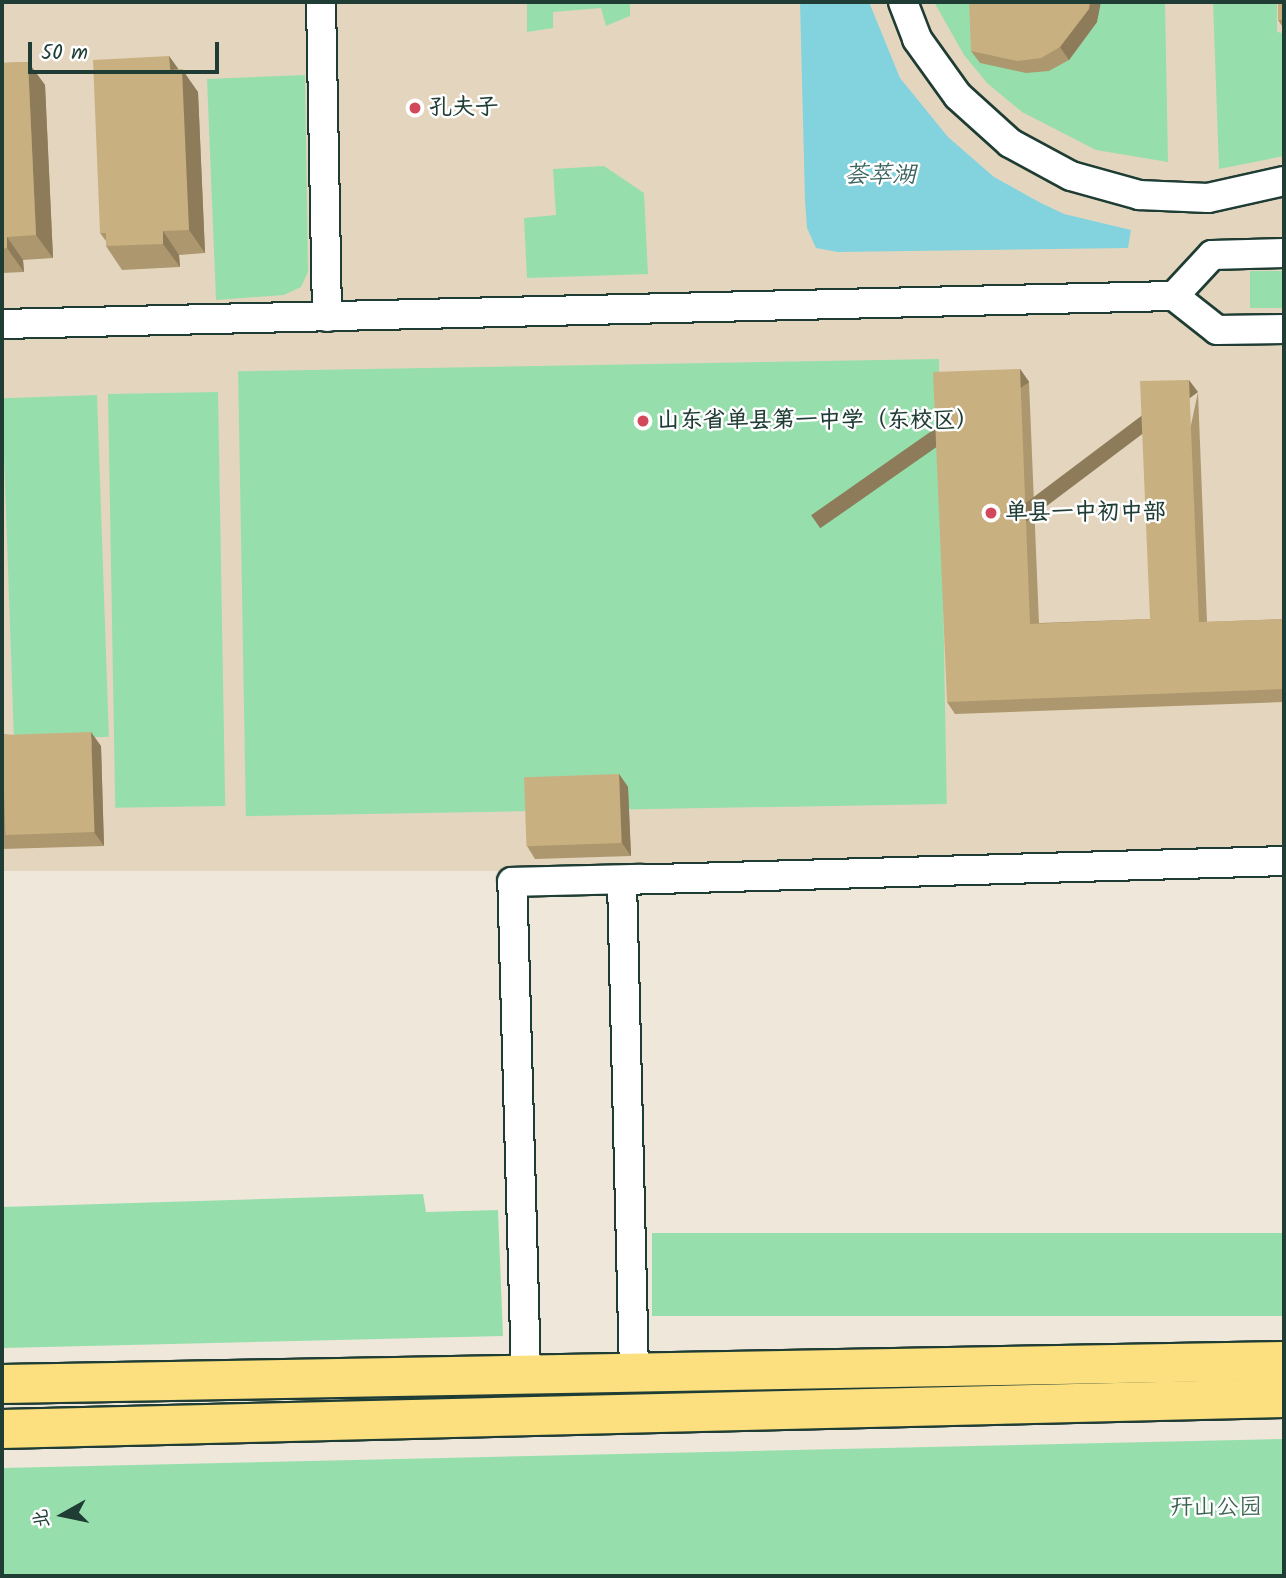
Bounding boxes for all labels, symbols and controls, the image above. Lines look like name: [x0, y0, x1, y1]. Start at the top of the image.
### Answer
scale bar: [32, 28, 222, 72]
text: 50 m: [41, 37, 88, 70]
place label: 孔夫子: [429, 94, 498, 122]
marker: 孔夫子: [407, 100, 423, 116]
water label: 荟萃湖: [844, 162, 916, 190]
place label: 山东省单县第一中学（东校区）: [657, 407, 979, 435]
marker: 山东省单县第一中学（东校区）: [635, 413, 651, 429]
place label: 单县一中初中部: [1005, 499, 1166, 527]
marker: 单县一中初中部: [983, 505, 999, 521]
north arrow: [28, 1480, 98, 1550]
park label: 幵山公园: [1170, 1494, 1262, 1522]
text: 北: [26, 1507, 59, 1530]

